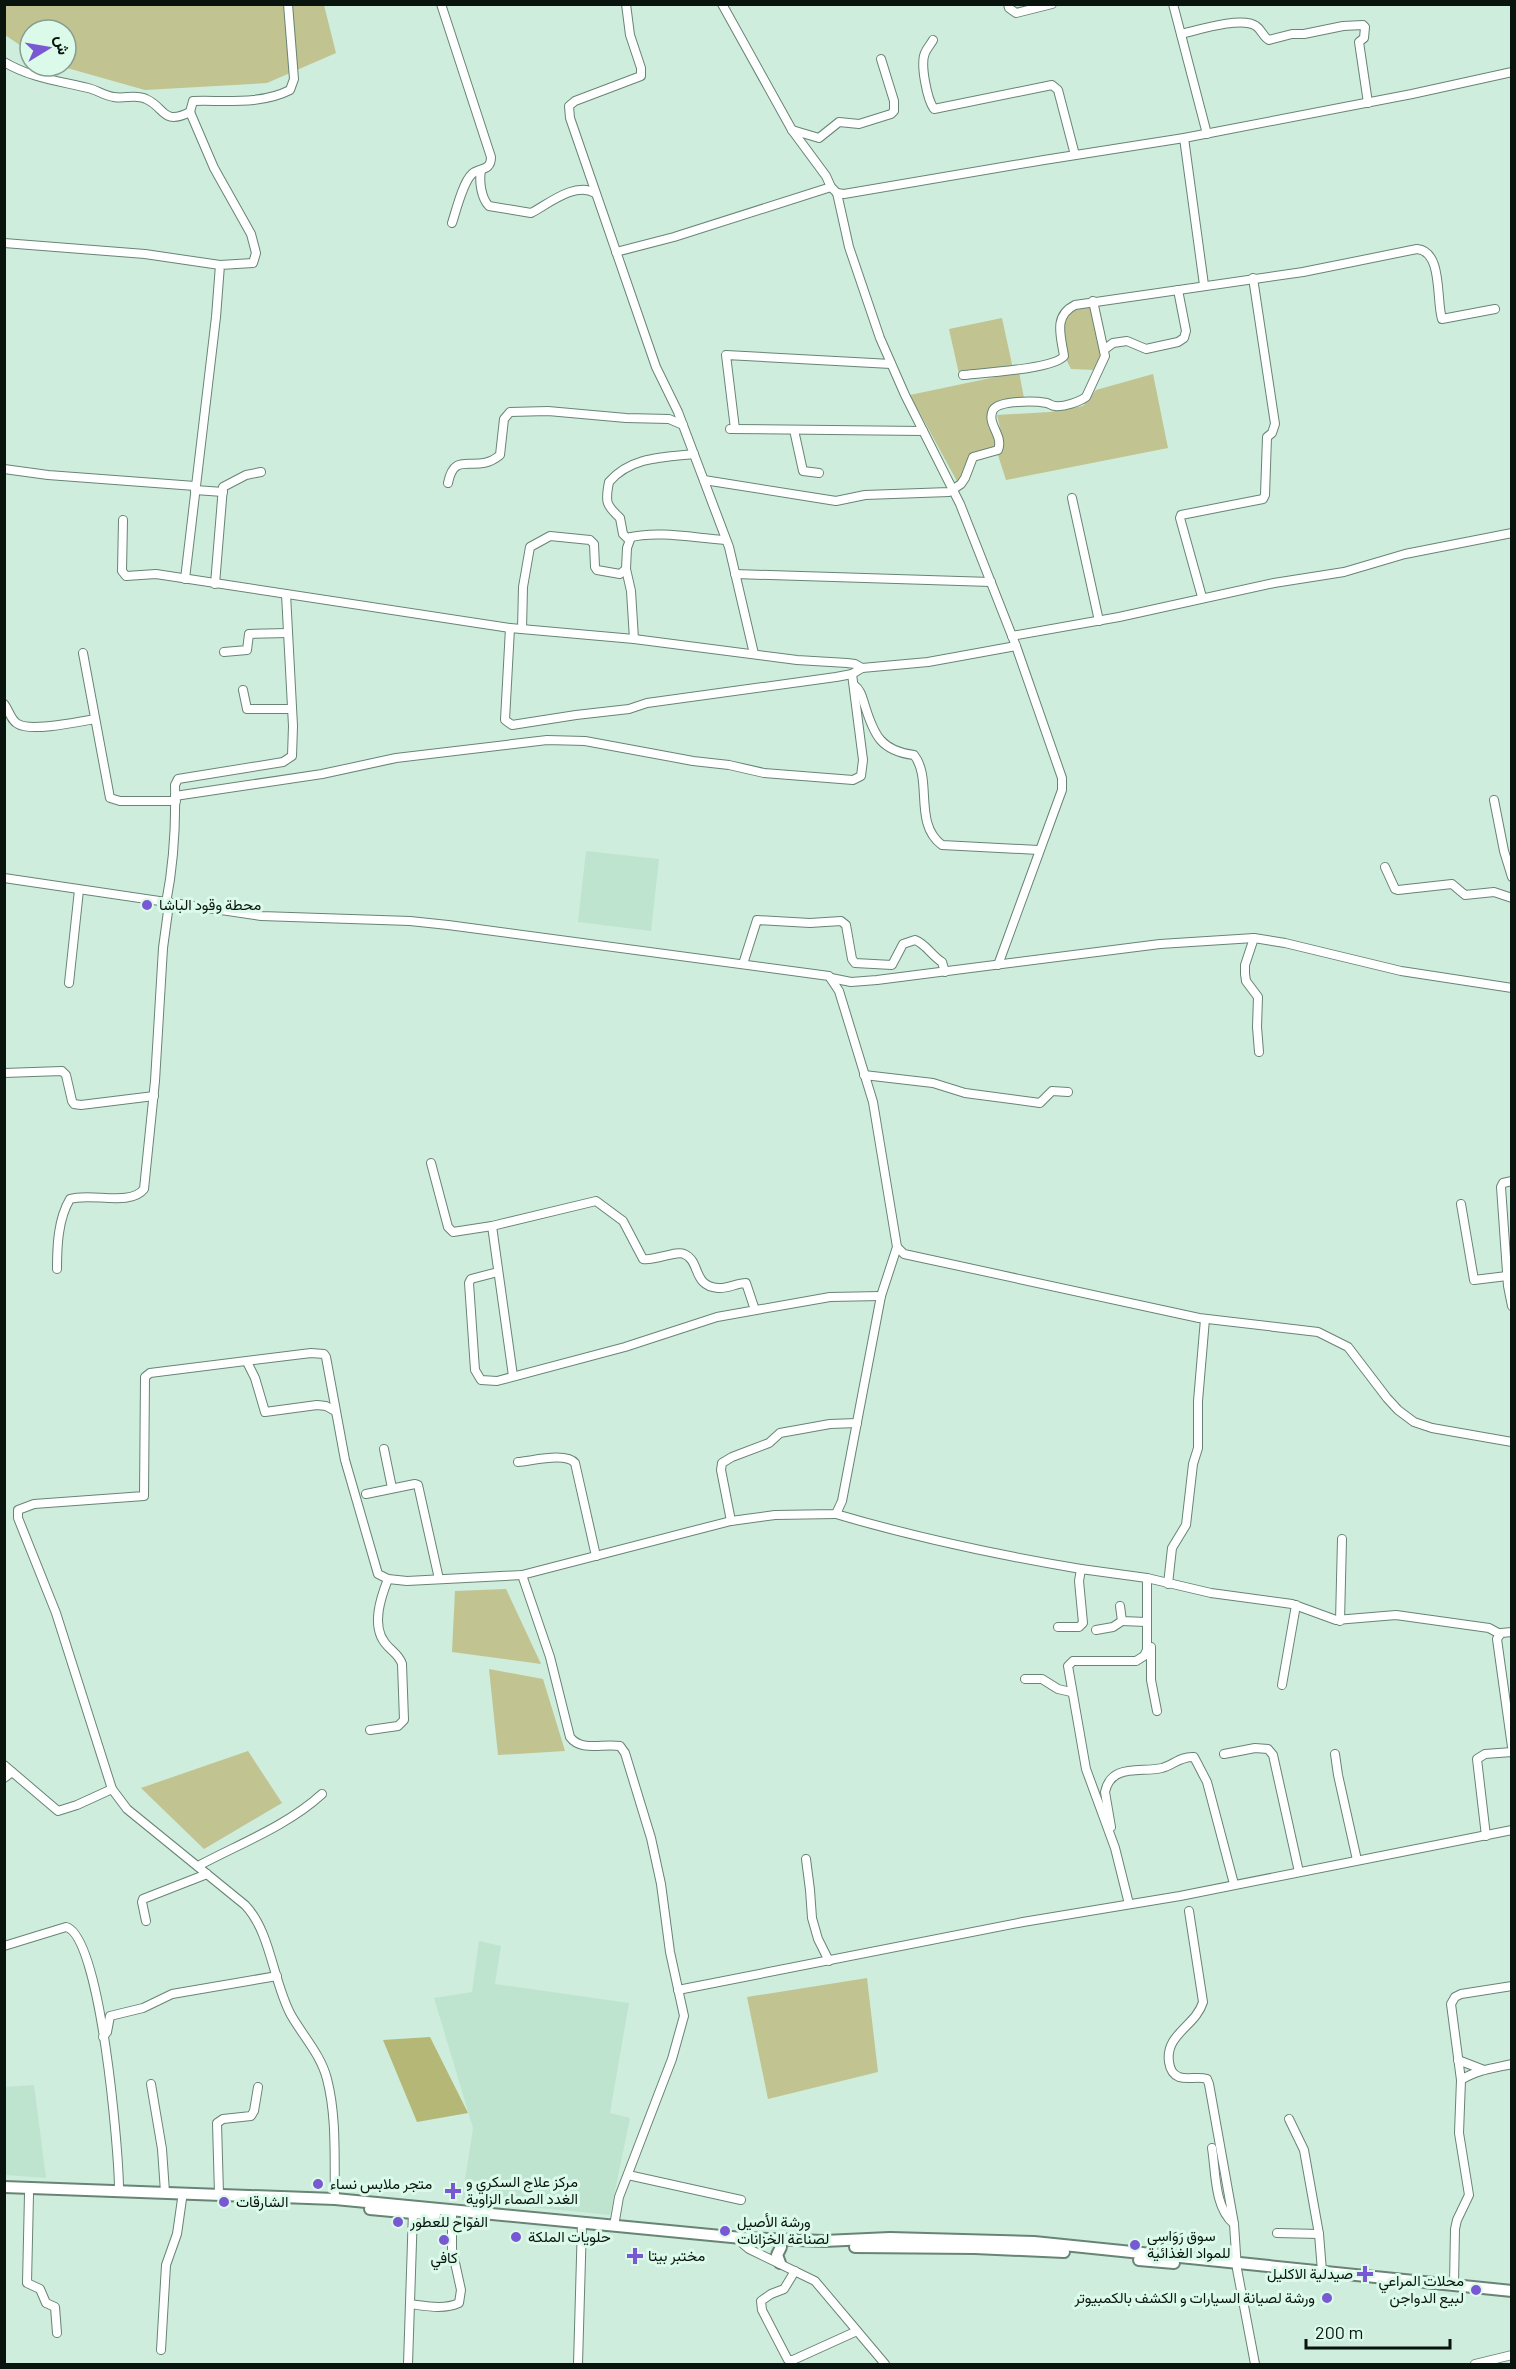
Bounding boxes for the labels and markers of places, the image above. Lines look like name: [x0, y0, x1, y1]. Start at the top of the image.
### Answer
place label: محطة وقود الباشا: [159, 895, 261, 914]
marker: محطة وقود الباشا: [140, 898, 154, 912]
place label: مركز علاج السكري و الغدد الصماء الزاوية: [466, 2172, 578, 2208]
place label: متجر ملابس نساء: [330, 2174, 432, 2194]
marker: متجر ملابس نساء: [311, 2177, 325, 2191]
marker: مركز علاج السكري و الغدد الصماء الزاوية: [444, 2182, 462, 2200]
place label: الشارقات: [236, 2192, 288, 2211]
marker: الشارقات: [217, 2195, 231, 2209]
place label: الفواح للعطور: [409, 2212, 488, 2233]
place label: ورشة الأصيل لصناعة الخزانات: [737, 2212, 829, 2248]
marker: الفواح للعطور: [391, 2215, 405, 2229]
marker: ورشة الأصيل لصناعة الخزانات: [718, 2224, 732, 2238]
place label: سوق رَوَاسِي للمواد الغذائية: [1147, 2226, 1231, 2262]
place label: حلويات الملكة: [528, 2227, 611, 2246]
marker: حلويات الملكة: [509, 2230, 523, 2244]
marker: كافي: [437, 2233, 451, 2247]
marker: سوق رَوَاسِي للمواد الغذائية: [1128, 2238, 1142, 2252]
place label: مختبر بيتا: [648, 2246, 705, 2265]
marker: مختبر بيتا: [626, 2247, 644, 2265]
place label: كافي: [430, 2248, 458, 2271]
place label: صيدلية الاكليل: [1267, 2264, 1353, 2283]
marker: صيدلية الاكليل: [1358, 2267, 1372, 2281]
place label: محلات المراعي لبيع الدواجن: [1378, 2271, 1464, 2309]
marker: محلات المراعي لبيع الدواجن: [1469, 2283, 1483, 2297]
place label: ورشة لصيانة السيارات و الكشف بالكمبيوتر: [1073, 2288, 1315, 2307]
marker: ورشة لصيانة السيارات و الكشف بالكمبيوتر: [1320, 2291, 1334, 2305]

